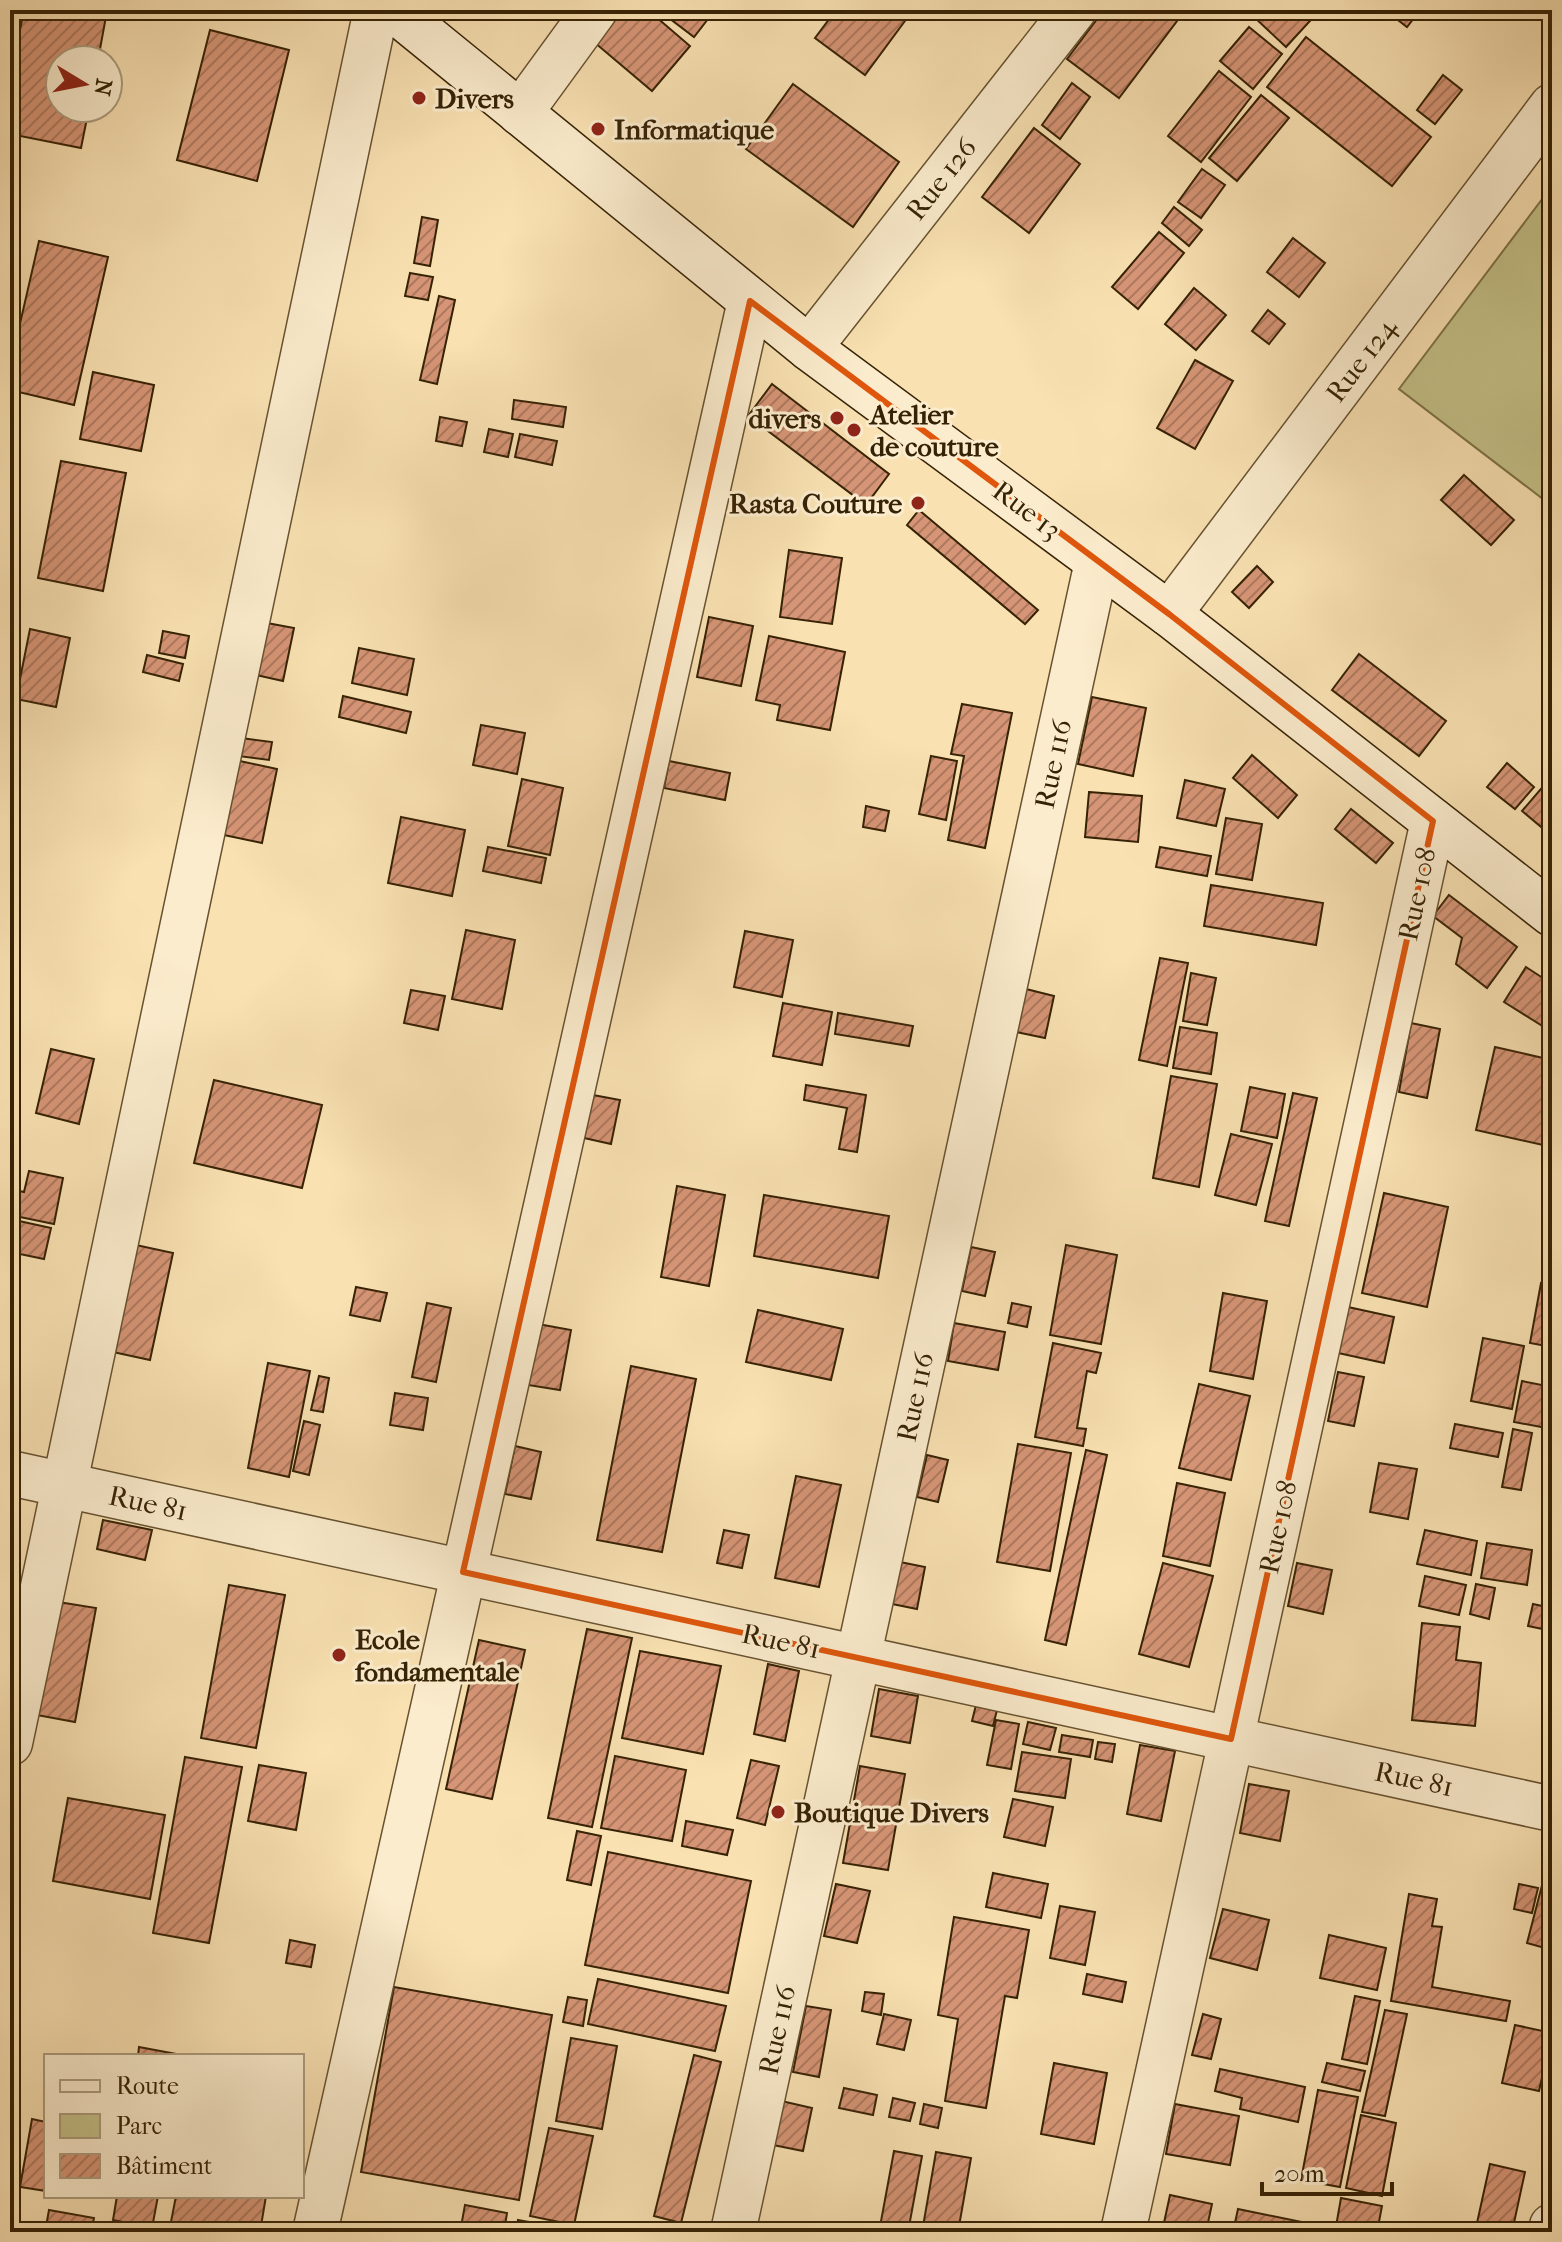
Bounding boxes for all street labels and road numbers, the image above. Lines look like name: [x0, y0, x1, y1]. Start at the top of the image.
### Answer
street label: Rue 126: [899, 131, 984, 227]
street label: Rue 124: [1319, 310, 1404, 408]
street label: Rue 13: [986, 474, 1068, 546]
street label: Rue 116: [1027, 716, 1079, 812]
street label: Rue 108: [1391, 844, 1443, 944]
street label: Rue 116: [889, 1349, 941, 1445]
street label: Rue 108: [1252, 1477, 1304, 1577]
street label: Rue 81: [106, 1479, 190, 1527]
street label: Rue 81: [739, 1617, 823, 1665]
street label: Rue 81: [1372, 1755, 1456, 1803]
street label: Rue 116: [751, 1982, 803, 2078]

